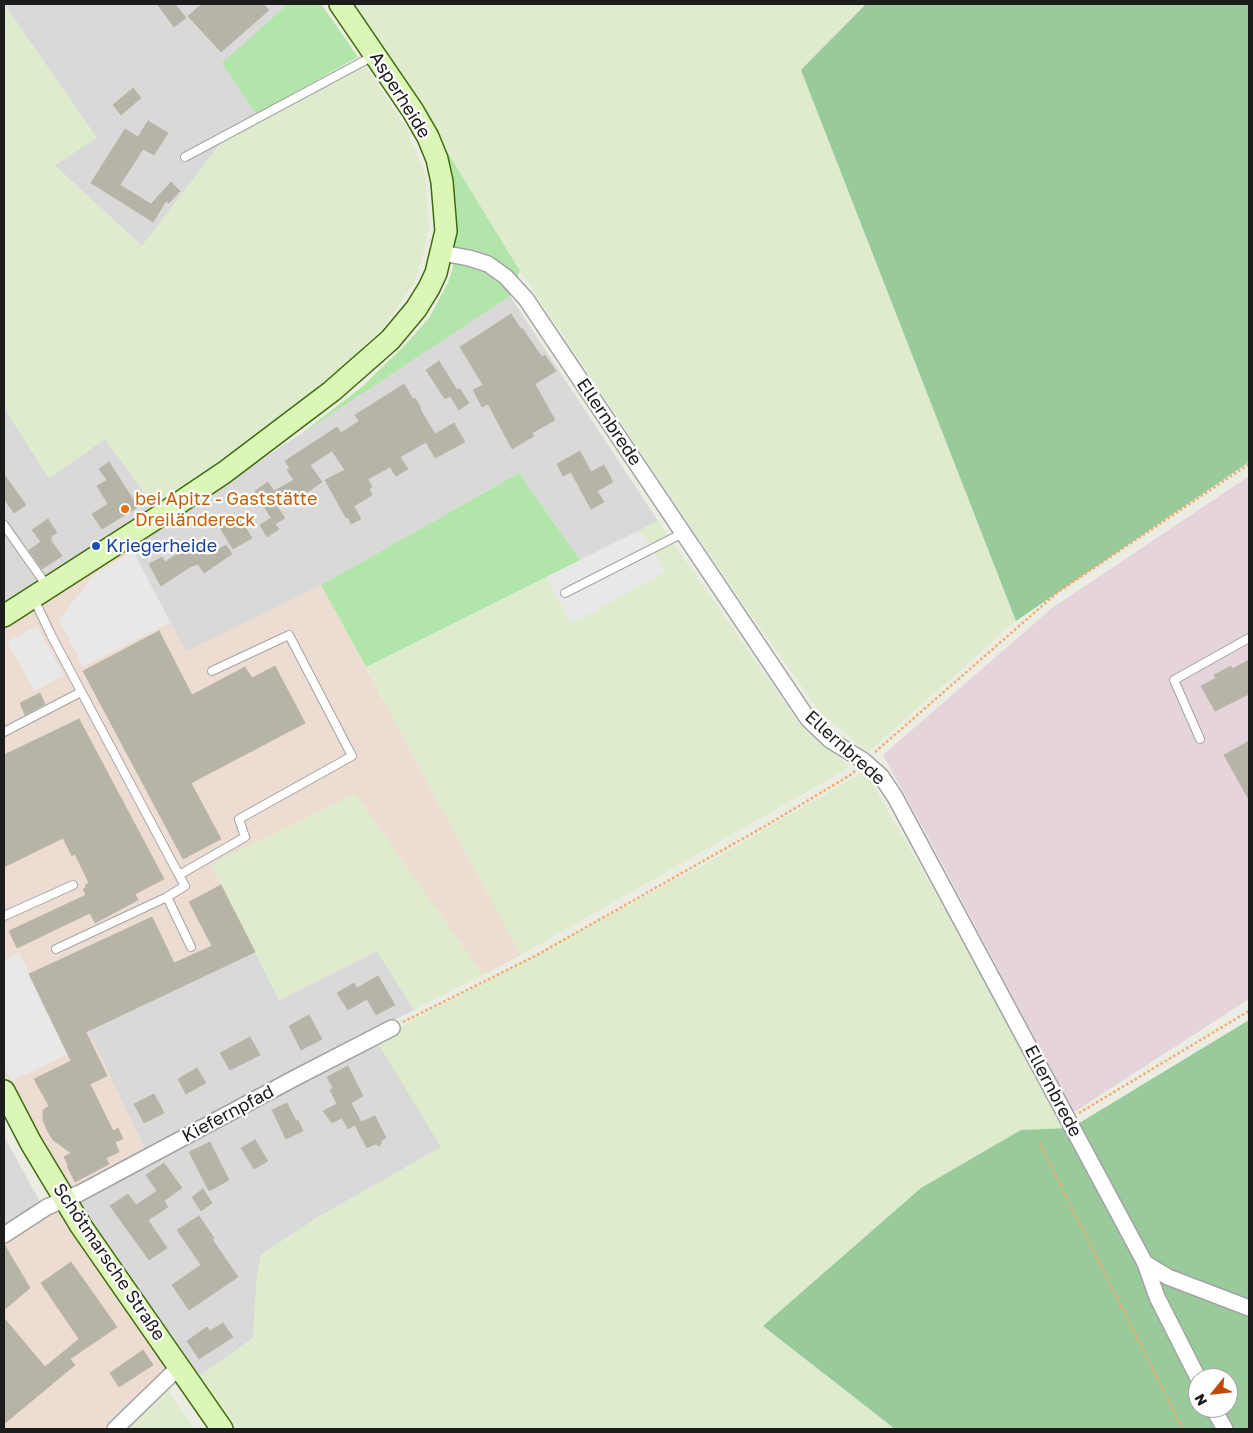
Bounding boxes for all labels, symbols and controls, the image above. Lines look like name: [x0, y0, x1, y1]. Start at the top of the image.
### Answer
street label: Asperheide: [365, 48, 435, 142]
street label: Ellernbrede: [572, 374, 646, 470]
place label: bei Apitz - Gaststätte Dreiländereck: [135, 488, 317, 530]
marker: bei Apitz - Gaststätte Dreiländereck: [119, 503, 131, 515]
place label: Kriegerheide: [106, 535, 217, 557]
marker: Kriegerheide: [90, 540, 102, 552]
street label: Ellernbrede: [800, 706, 890, 790]
street label: Ellernbrede: [1020, 1041, 1086, 1141]
street label: Kiefernpfad: [178, 1081, 278, 1147]
street label: Schötmarsche Straße: [48, 1179, 170, 1345]
north arrow: [1188, 1368, 1238, 1418]
text: N: [1190, 1391, 1210, 1409]

